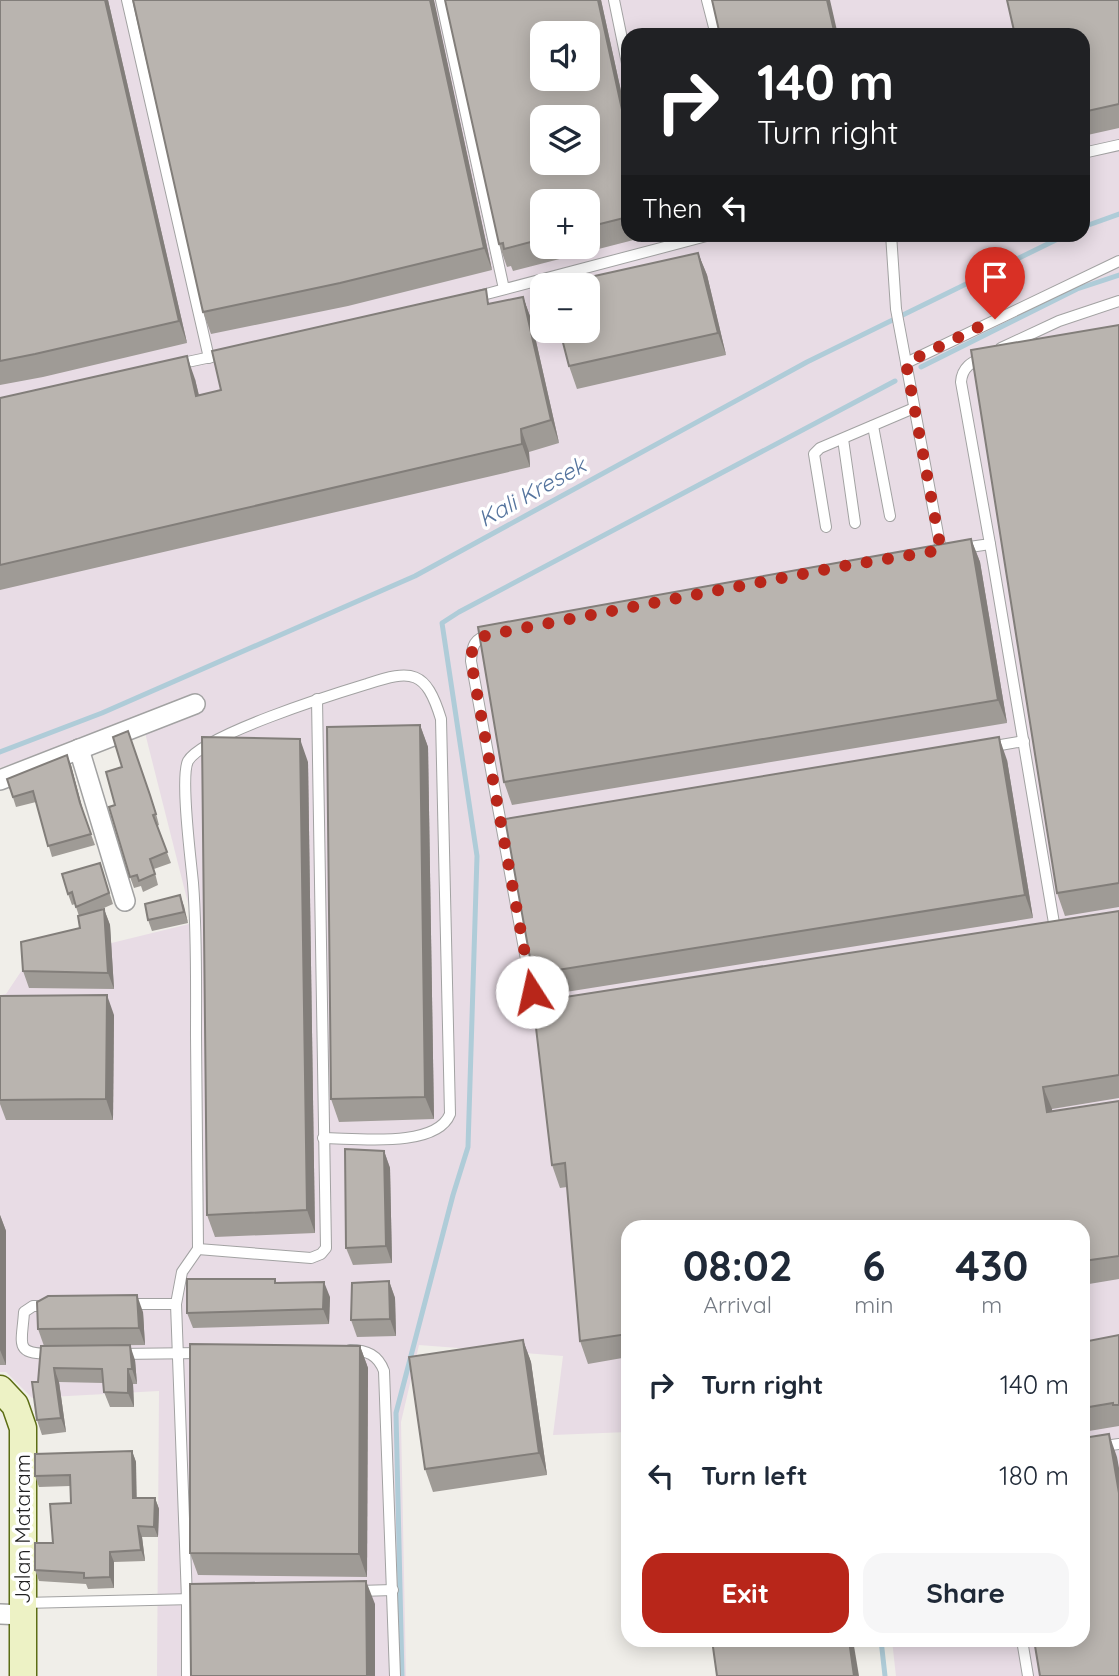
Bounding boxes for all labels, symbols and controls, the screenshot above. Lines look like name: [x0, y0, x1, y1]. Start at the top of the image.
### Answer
map controls: [530, 21, 600, 343]
button: sound: [530, 21, 600, 91]
text: 140 m: [757, 51, 894, 112]
icon: right: [642, 56, 733, 147]
button: layers: [530, 105, 600, 175]
text: Turn right: [757, 112, 898, 152]
button: +: [530, 189, 600, 259]
icon: left: [716, 189, 754, 227]
text: Then: [642, 192, 702, 225]
pin: [965, 247, 1025, 319]
icon: arrive: [976, 258, 1014, 296]
button: −: [530, 273, 600, 343]
water label: Kali Kresek: [473, 449, 592, 533]
position arrow: [495, 955, 569, 1029]
text: 08:02: [683, 1239, 793, 1292]
text: 6: [862, 1239, 886, 1292]
text: 430: [955, 1239, 1028, 1292]
text: Arrival: [703, 1290, 772, 1319]
text: min: [854, 1290, 894, 1319]
text: m: [981, 1290, 1002, 1319]
icon: right: [642, 1366, 680, 1404]
text: Turn right: [701, 1368, 823, 1401]
text: 140 m: [1000, 1368, 1069, 1401]
street label: Jalan Mataram: [9, 1454, 35, 1604]
icon: left: [642, 1457, 680, 1495]
text: Turn left: [701, 1459, 808, 1492]
text: 180 m: [999, 1459, 1069, 1492]
button: Exit: [642, 1553, 849, 1633]
button: Share: [863, 1553, 1069, 1633]

